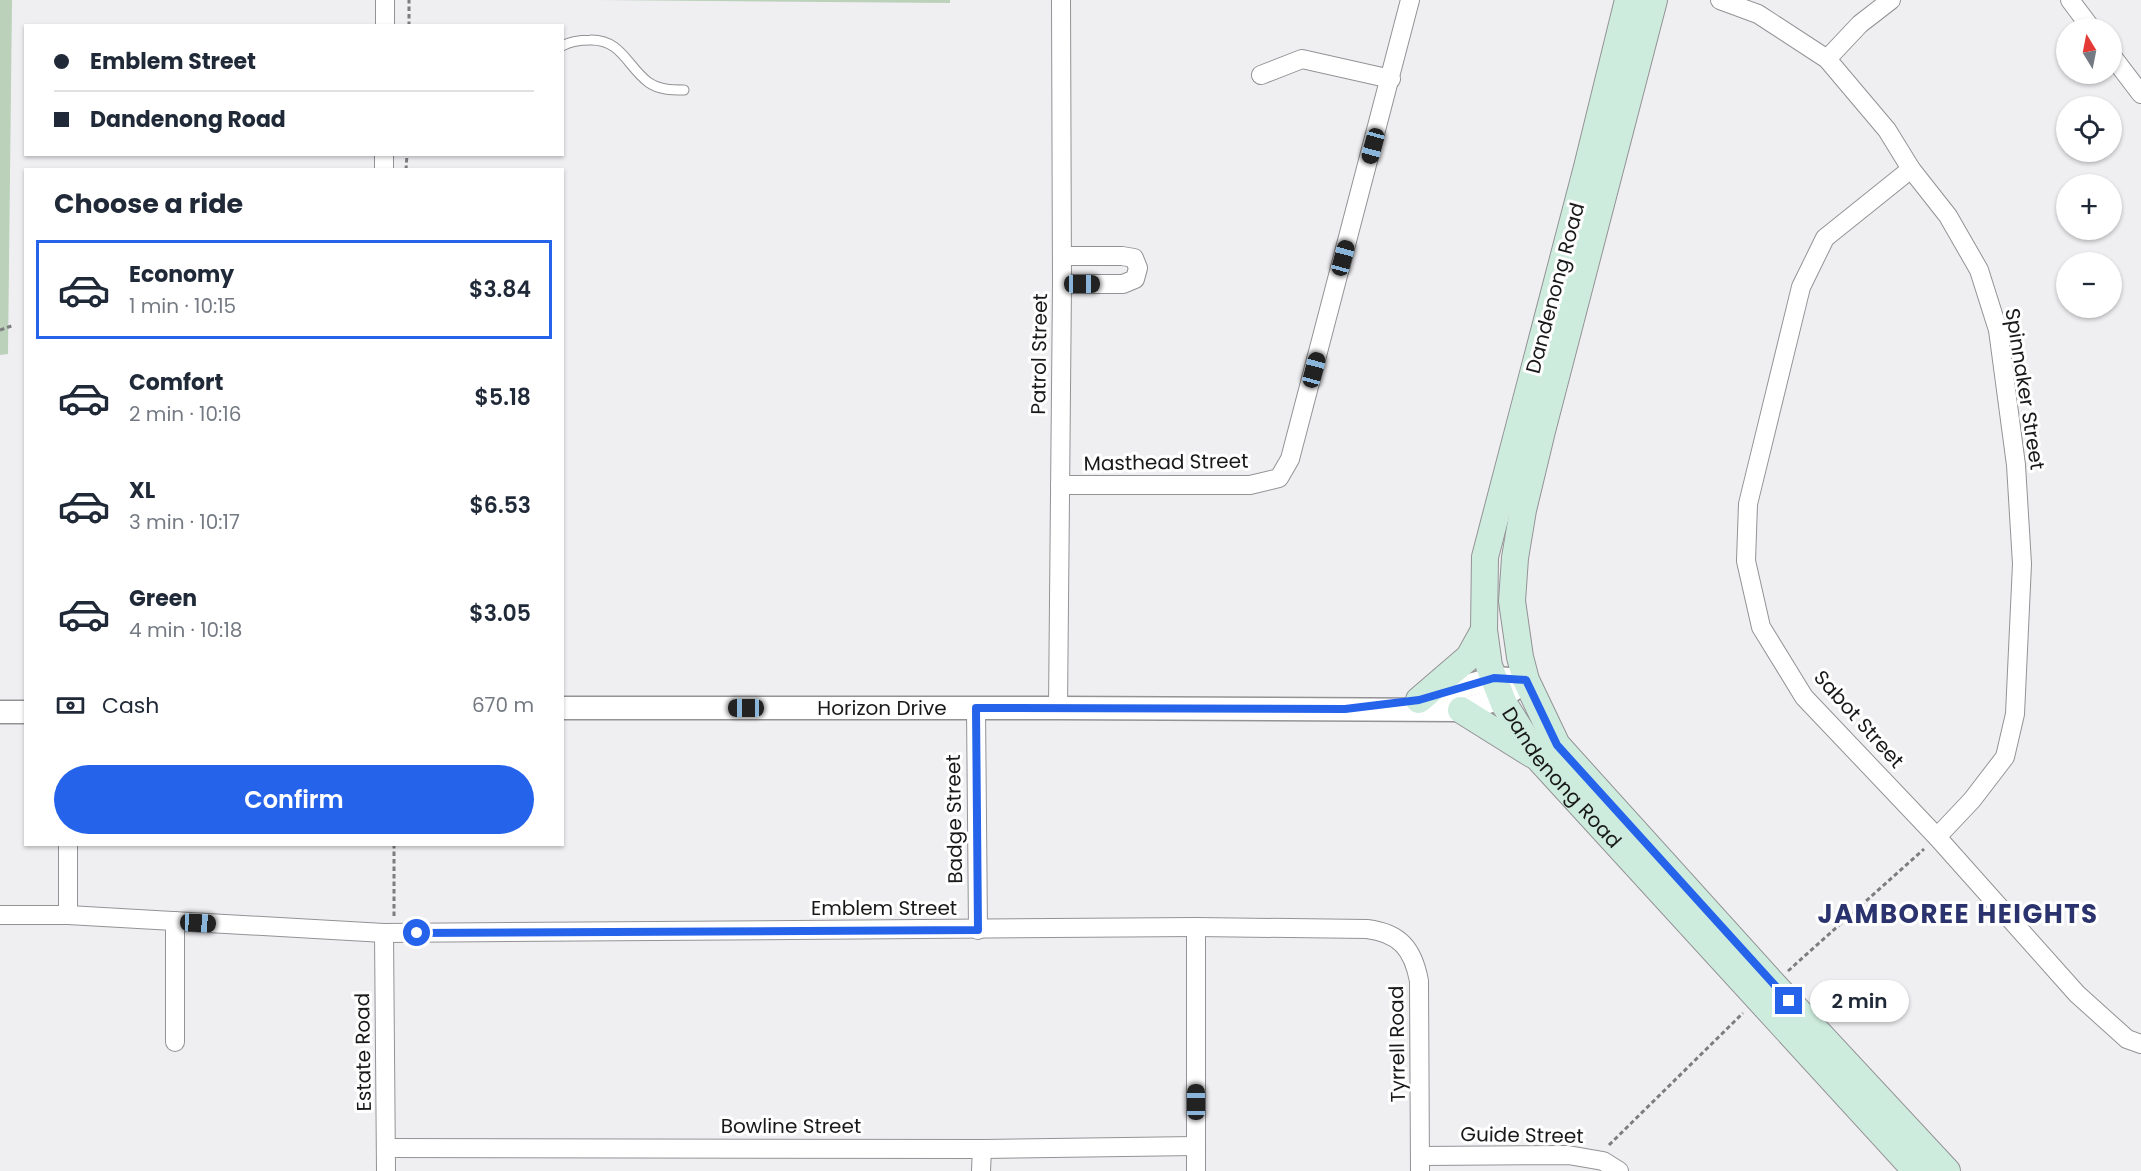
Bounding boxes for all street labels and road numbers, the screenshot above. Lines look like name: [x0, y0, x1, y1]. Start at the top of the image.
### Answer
street label: Dandenong Road: [1519, 200, 1591, 376]
street label: Patrol Street: [1024, 293, 1054, 415]
street label: Spinnaker Street: [1998, 306, 2052, 472]
street label: Masthead Street: [1083, 447, 1249, 477]
street label: Sabot Street: [1808, 664, 1910, 774]
street label: Horizon Drive: [817, 694, 947, 722]
street label: Dandenong Road: [1495, 701, 1628, 854]
street label: Badge Street: [939, 754, 969, 884]
street label: Emblem Street: [811, 894, 957, 922]
street label: Tyrrell Road: [1382, 985, 1412, 1103]
street label: Estate Road: [348, 992, 378, 1112]
street label: Bowline Street: [721, 1112, 861, 1140]
street label: Guide Street: [1460, 1120, 1584, 1150]

